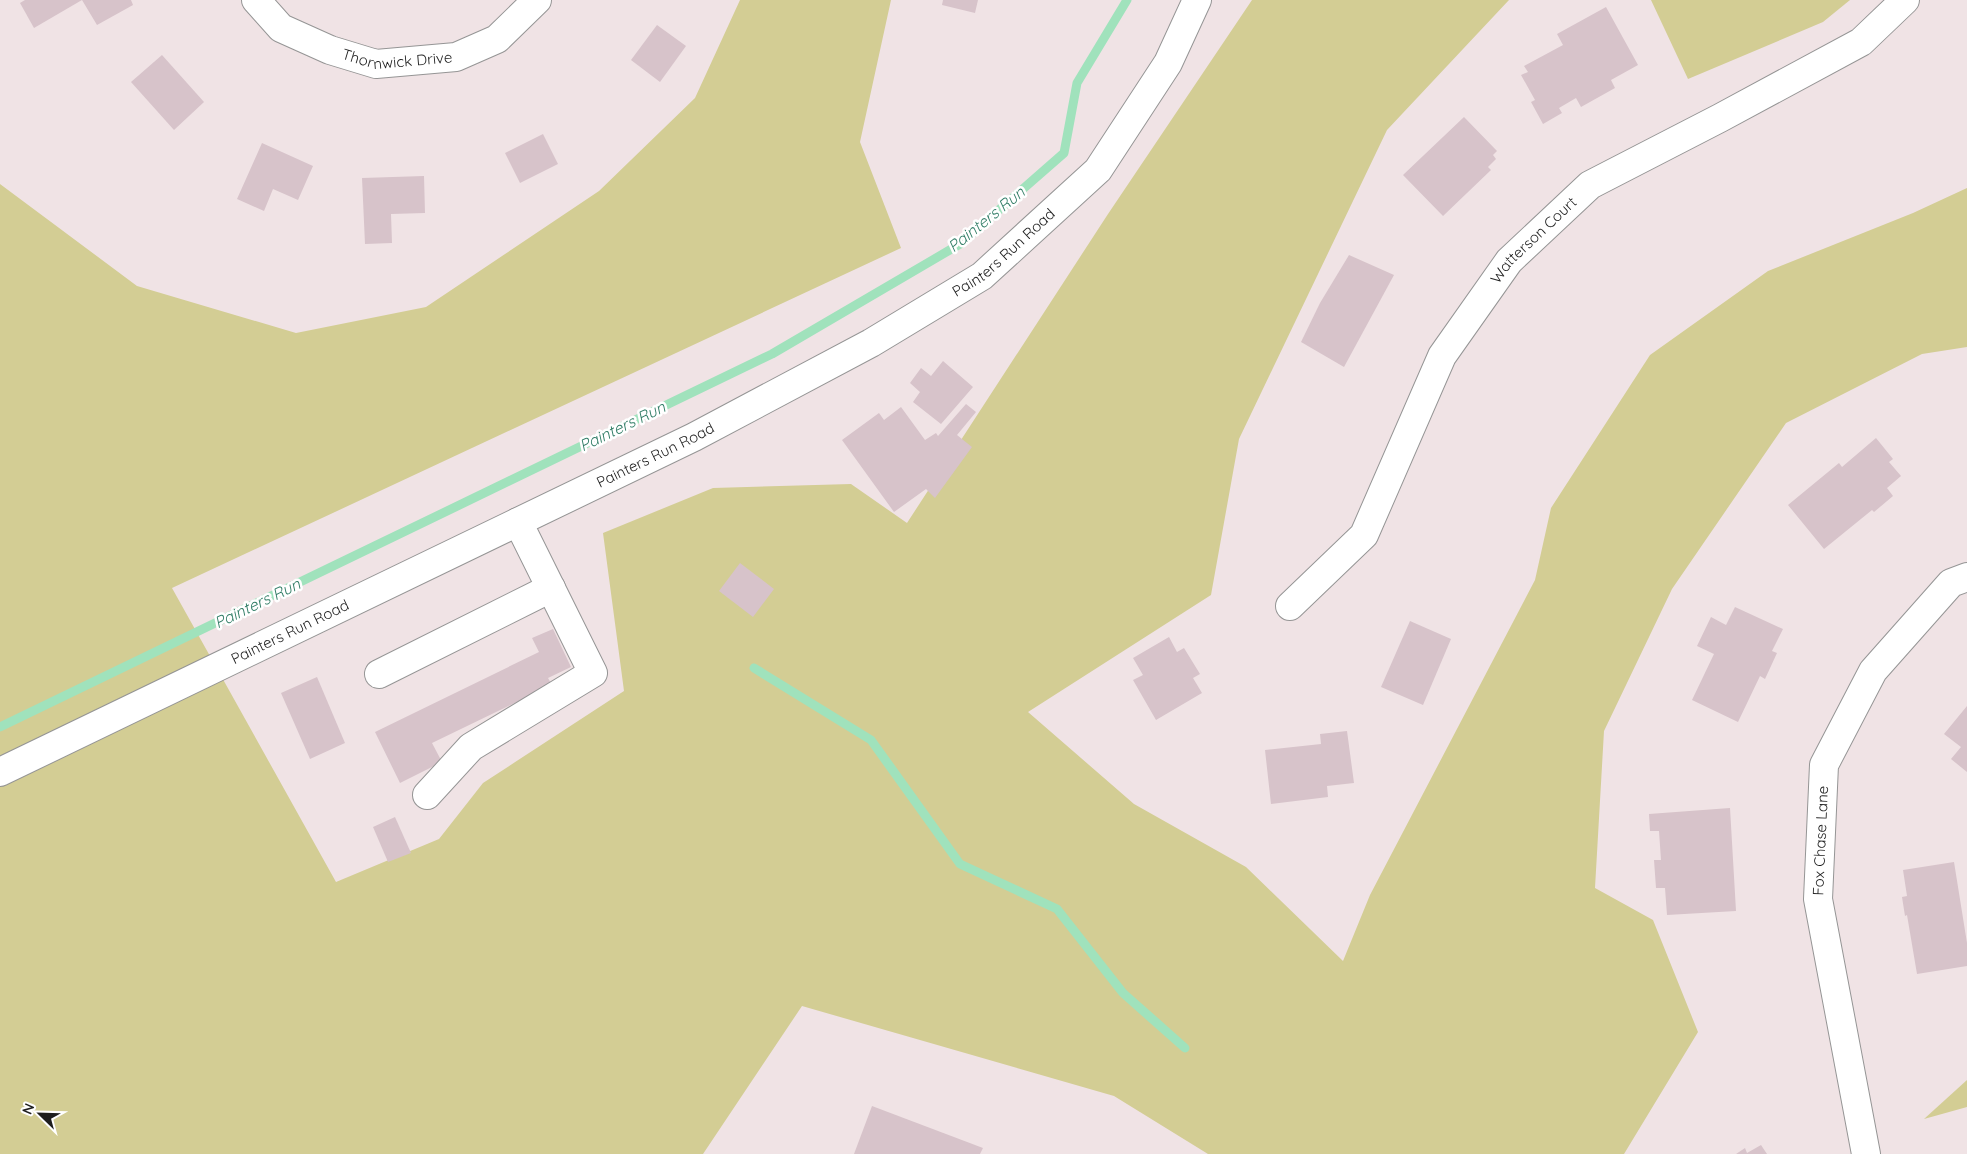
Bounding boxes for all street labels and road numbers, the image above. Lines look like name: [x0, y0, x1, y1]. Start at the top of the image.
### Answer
street label: Thornwick Drive: [340, 44, 453, 73]
street label: Watterson Court: [1486, 193, 1580, 287]
street label: Painters Run Road: [949, 204, 1059, 301]
street label: Painters Run Road: [593, 418, 717, 492]
street label: Painters Run Road: [228, 595, 352, 668]
street label: Fox Chase Lane: [1808, 785, 1832, 896]

